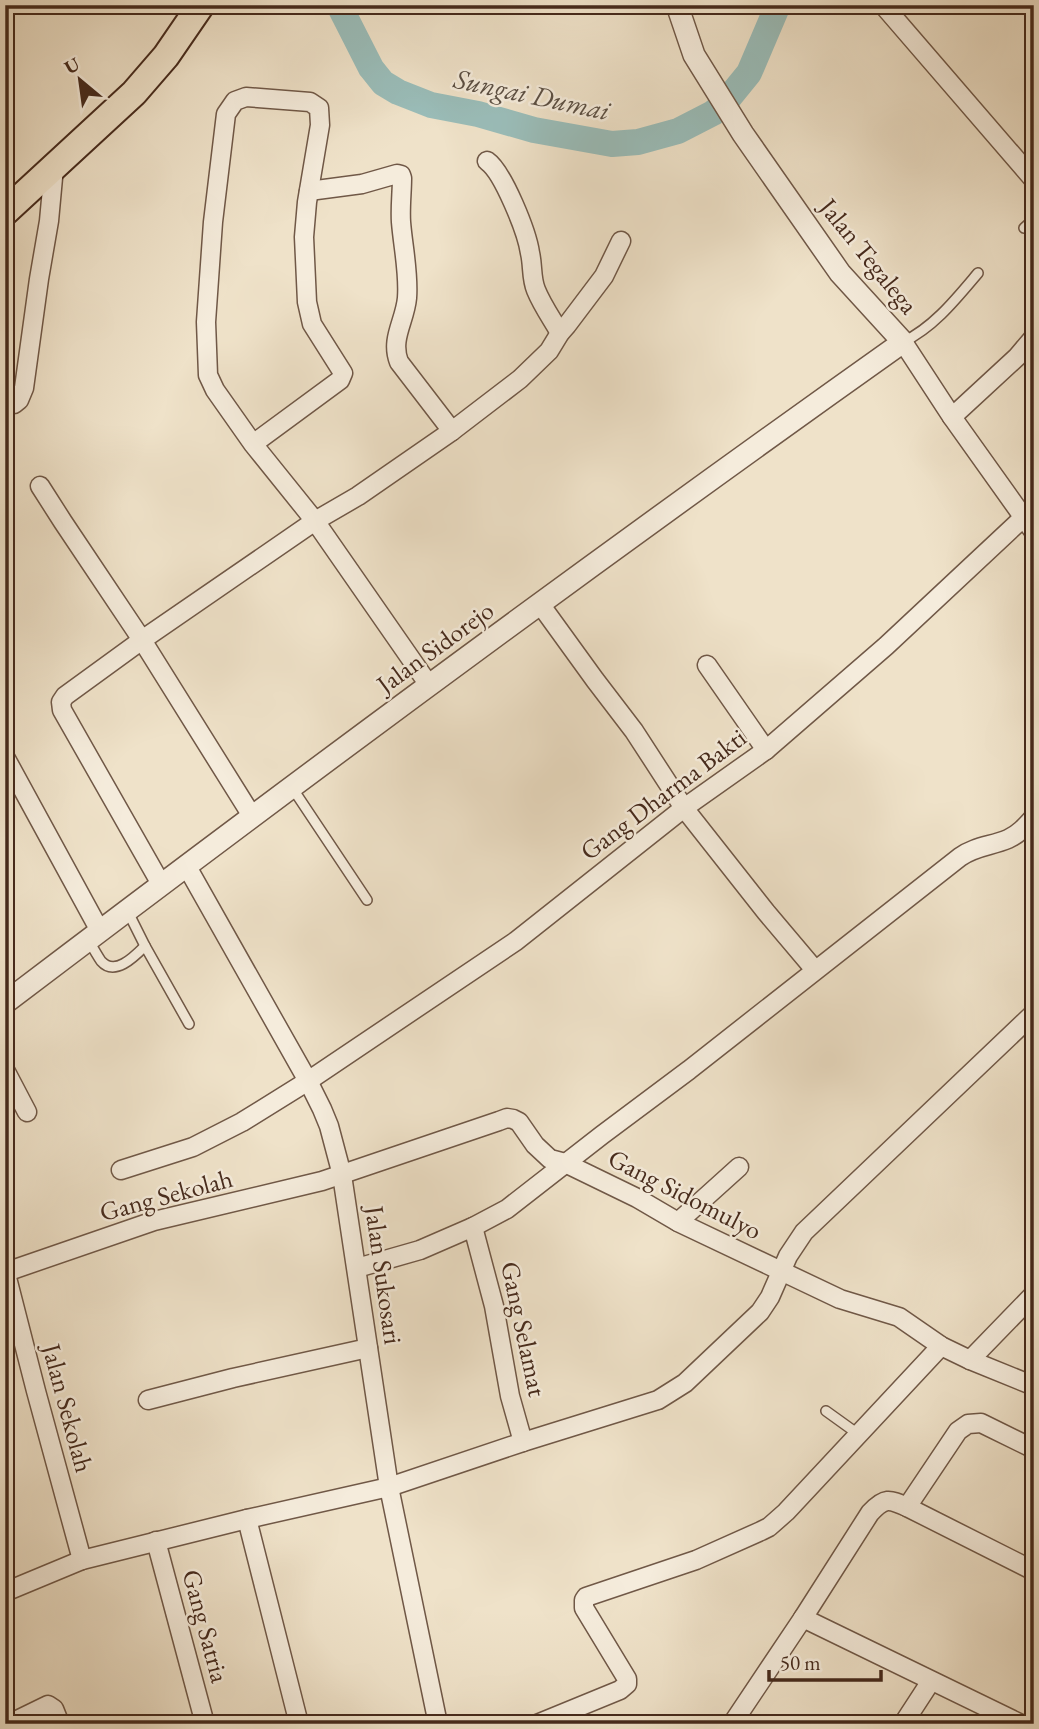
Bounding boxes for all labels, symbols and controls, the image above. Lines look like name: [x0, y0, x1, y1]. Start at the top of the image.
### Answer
north arrow: [46, 46, 116, 116]
text: U: [60, 51, 84, 80]
water label: Sungai Dumai: [450, 60, 615, 128]
street label: Jalan Tegalega: [811, 190, 926, 321]
street label: Jalan Sidorejo: [368, 593, 500, 702]
street label: Gang Dharma Bakti: [573, 720, 753, 868]
street label: Gang Sidomulyo: [603, 1141, 767, 1247]
street label: Gang Sekolah: [96, 1161, 236, 1229]
street label: Jalan Sukosari: [357, 1202, 411, 1346]
street label: Gang Selamat: [493, 1258, 555, 1400]
street label: Jalan Sekolah: [34, 1338, 101, 1476]
street label: Gang Satria: [175, 1566, 238, 1687]
scale bar: [769, 1638, 881, 1682]
text: 50 m: [780, 1649, 821, 1676]

